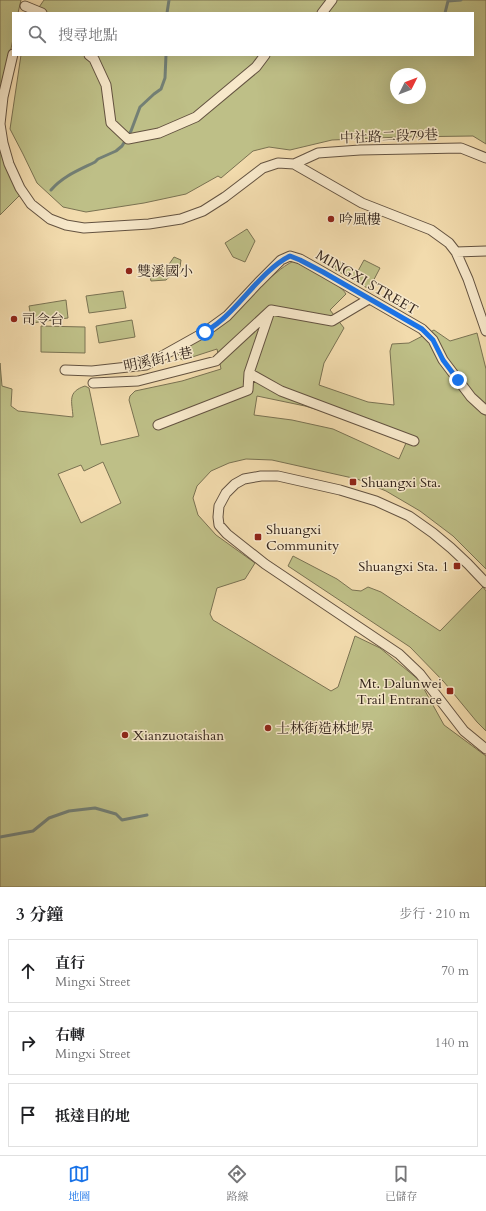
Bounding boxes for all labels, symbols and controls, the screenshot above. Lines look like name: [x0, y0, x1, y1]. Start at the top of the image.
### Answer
search box: [12, 12, 474, 56]
icon: search: [26, 23, 48, 45]
text: 搜尋地點: [58, 25, 118, 45]
north arrow: [390, 68, 426, 104]
street label: 中社路二段79巷: [340, 125, 438, 148]
place label: 吟風樓: [339, 210, 381, 229]
marker: 吟風樓: [326, 214, 336, 224]
street label: MINGXI STREET: [312, 245, 421, 319]
place label: 雙溪國小: [137, 262, 193, 281]
marker: 雙溪國小: [124, 266, 134, 276]
place label: 司令台: [22, 310, 64, 329]
marker: 司令台: [9, 314, 19, 324]
route start: [196, 323, 214, 341]
street label: 明溪街11巷: [122, 343, 194, 376]
route end: [449, 371, 467, 389]
place label: Shuangxi Sta.: [361, 473, 441, 492]
marker: Shuangxi Sta.: [348, 477, 358, 487]
place label: Shuangxi Community: [266, 520, 340, 555]
marker: Shuangxi Community: [253, 532, 263, 542]
place label: Shuangxi Sta. 1: [358, 557, 449, 576]
marker: Shuangxi Sta. 1: [452, 561, 462, 571]
place label: Mt. Dalunwei Trail Entrance: [356, 674, 442, 709]
marker: Mt. Dalunwei Trail Entrance: [445, 686, 455, 696]
place label: 士林街造林地界: [276, 719, 374, 738]
marker: 士林街造林地界: [263, 723, 273, 733]
place label: Xianzuotaishan: [133, 726, 224, 745]
marker: Xianzuotaishan: [120, 730, 130, 740]
text: 3 分鐘: [16, 903, 63, 926]
text: 步行 · 210 m: [399, 905, 470, 923]
text: 直行: [55, 953, 85, 973]
icon: ahead: [17, 960, 39, 982]
text: 70 m: [441, 962, 469, 980]
text: Mingxi Street: [55, 973, 130, 991]
text: 右轉: [55, 1025, 85, 1045]
icon: right: [17, 1032, 39, 1054]
text: 140 m: [435, 1034, 469, 1052]
text: Mingxi Street: [55, 1045, 130, 1063]
icon: arrive: [17, 1104, 39, 1126]
text: 抵達目的地: [55, 1106, 130, 1126]
tab: 地圖: [68, 1163, 90, 1204]
tab: 路線: [226, 1163, 248, 1204]
tab: 已儲存: [385, 1163, 418, 1204]

